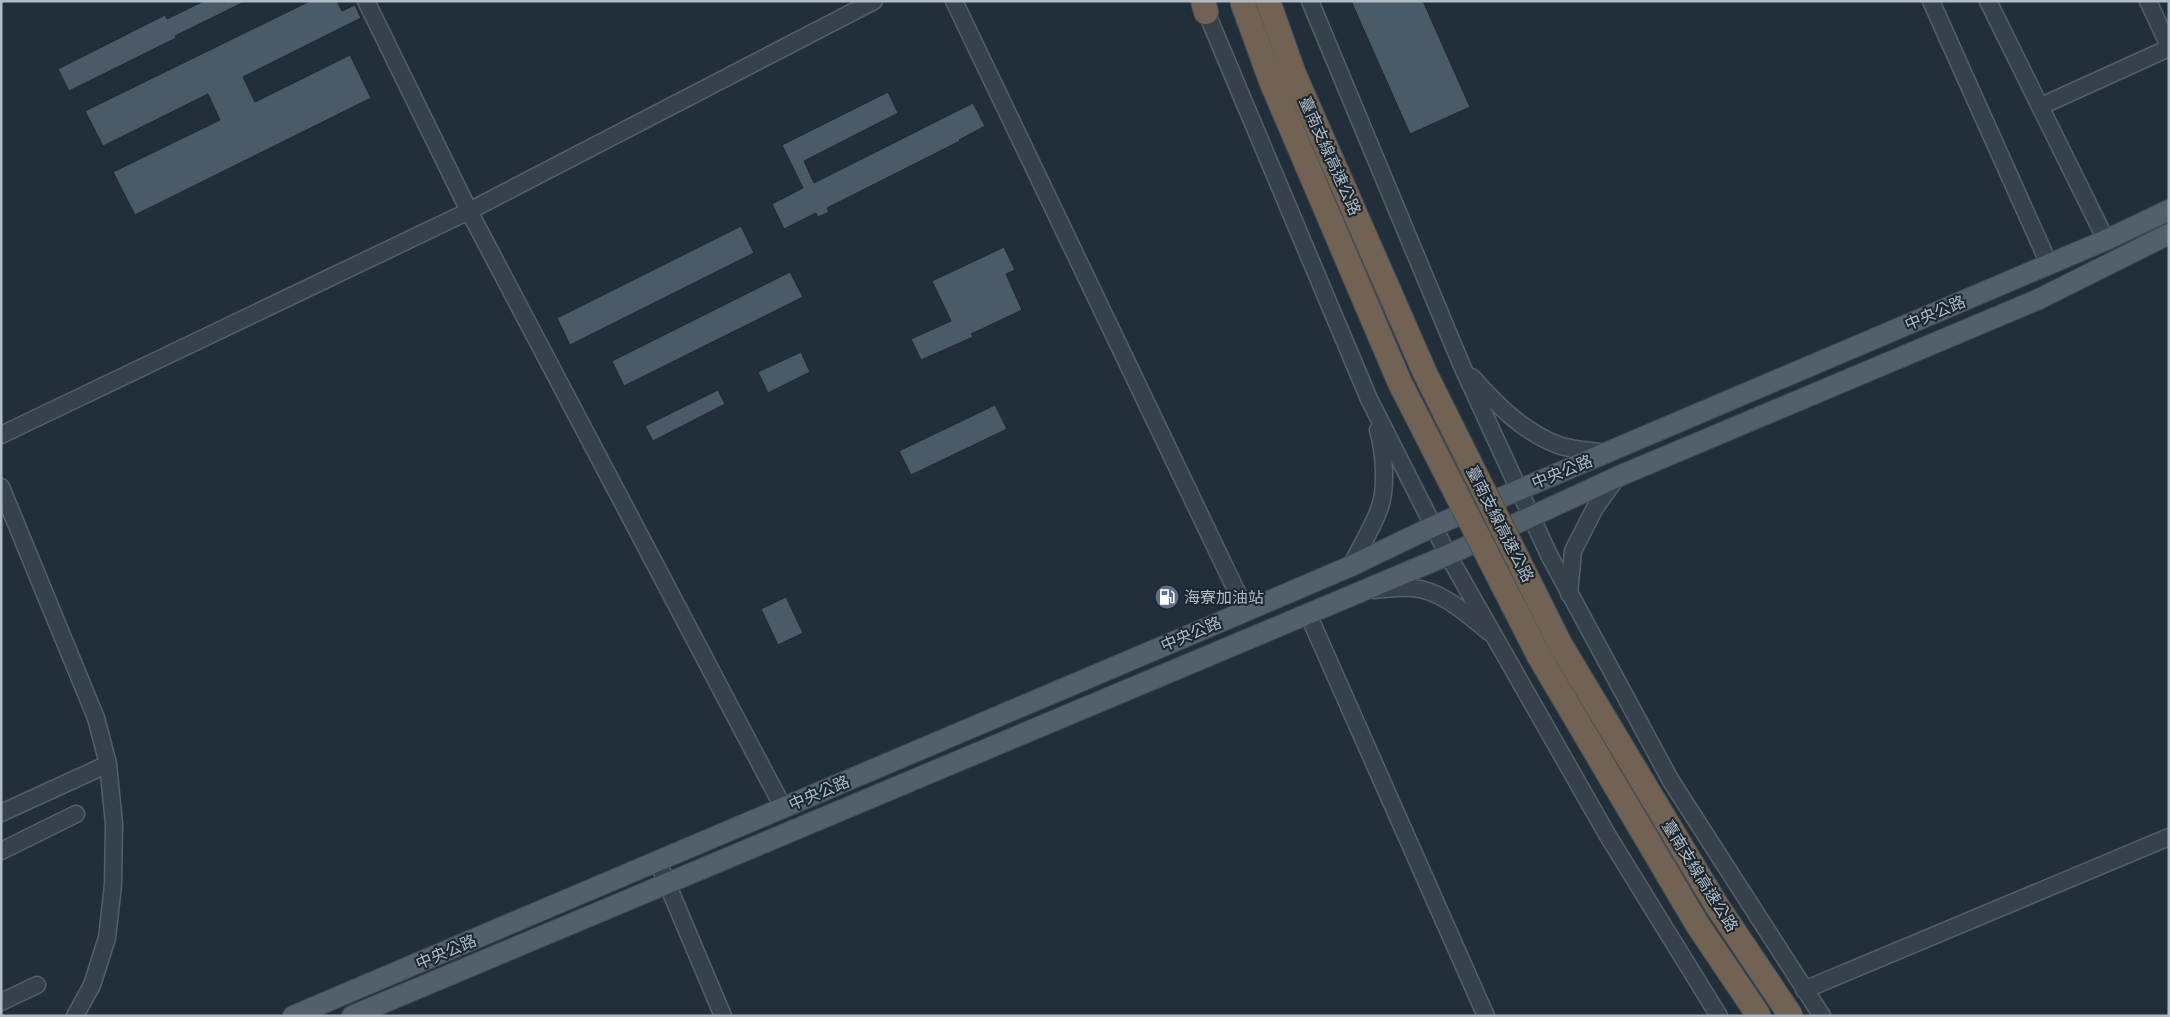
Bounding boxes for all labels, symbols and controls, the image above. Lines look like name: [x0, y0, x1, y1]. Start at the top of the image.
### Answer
street label: 臺南支線高速公路: [1295, 94, 1365, 218]
street label: 中央公路: [1902, 292, 1968, 334]
street label: 中央公路: [1529, 451, 1595, 493]
street label: 臺南支線高速公路: [1462, 463, 1538, 585]
fuel station icon: 海寮加油站: [1154, 584, 1180, 610]
place label: 海寮加油站: [1184, 588, 1264, 607]
street label: 中央公路: [1158, 613, 1224, 655]
street label: 中央公路: [786, 772, 852, 814]
street label: 臺南支線高速公路: [1658, 817, 1742, 935]
street label: 中央公路: [413, 931, 479, 973]

